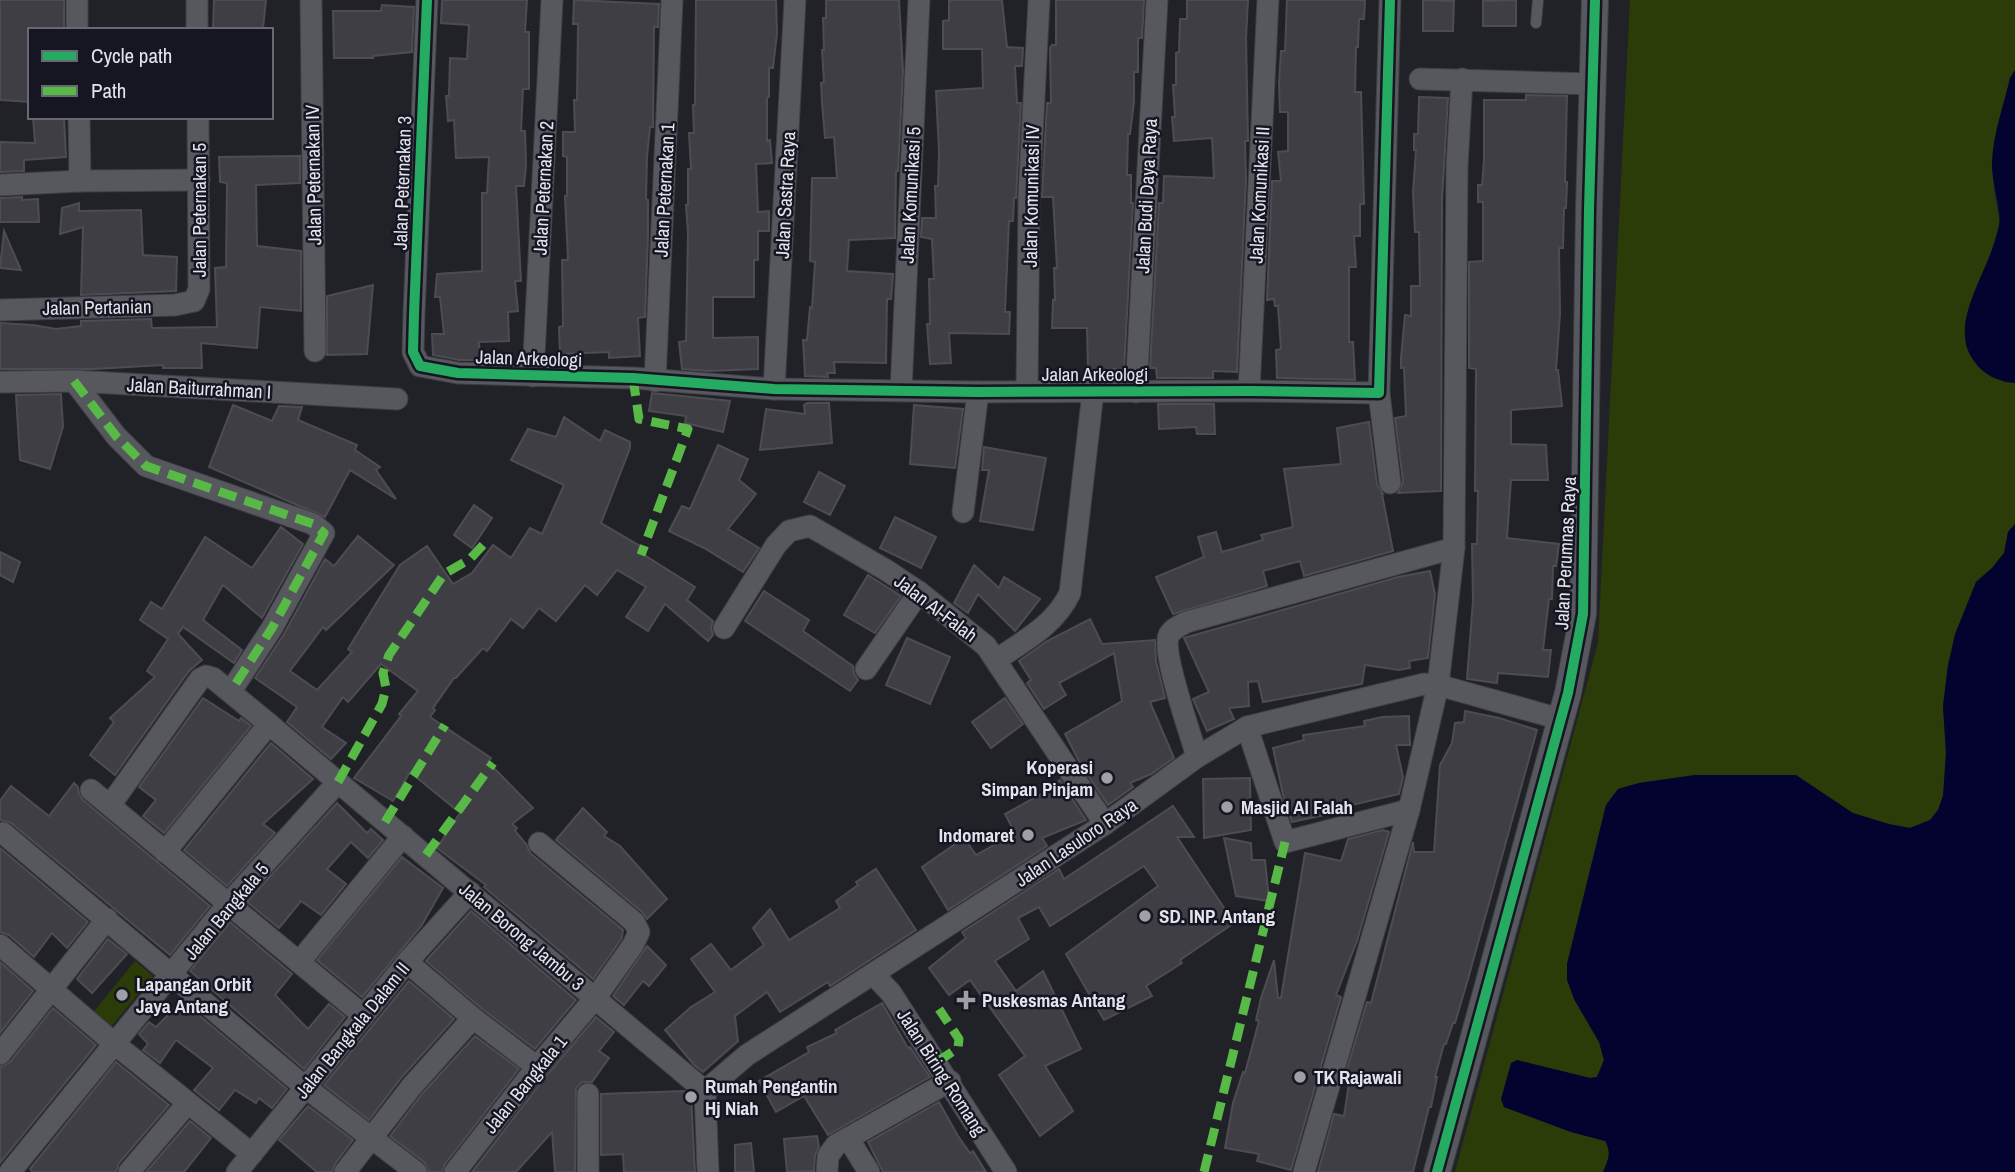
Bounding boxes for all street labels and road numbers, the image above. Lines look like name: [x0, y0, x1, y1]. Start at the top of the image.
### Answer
street label: Jalan Peternakan IV: [299, 104, 327, 245]
street label: Jalan Peternakan 3: [387, 115, 417, 251]
street label: Jalan Budi Daya Raya: [1129, 118, 1163, 274]
street label: Jalan Peternakan 2: [527, 120, 559, 256]
street label: Jalan Peternakan 1: [648, 122, 681, 258]
street label: Jalan Komunikasi IV: [1017, 124, 1045, 268]
street label: Jalan Komunikasi 5: [893, 126, 927, 264]
street label: Jalan Komunikasi II: [1242, 126, 1276, 264]
street label: Jalan Sastra Raya: [769, 130, 801, 259]
street label: Jalan Peternakan 5: [186, 143, 212, 277]
street label: Jalan Pertanian: [42, 293, 152, 321]
street label: Jalan Arkeologi: [475, 343, 583, 373]
street label: Jalan Arkeologi: [1042, 361, 1148, 387]
street label: Jalan Baiturrahman I: [126, 371, 272, 405]
street label: Jalan Perumnas Raya: [1548, 475, 1582, 630]
street label: Jalan Al-Falah: [889, 568, 983, 648]
street label: Jalan Lasuloro Raya: [1010, 791, 1142, 892]
street label: Jalan Bangkala 5: [178, 857, 275, 965]
street label: Jalan Borong Jambu 3: [454, 876, 590, 996]
street label: Jalan Bangkala Dalam II: [289, 956, 415, 1104]
street label: Jalan Biring Romang: [891, 1004, 993, 1141]
street label: Jalan Bangkala 1: [477, 1029, 573, 1139]

